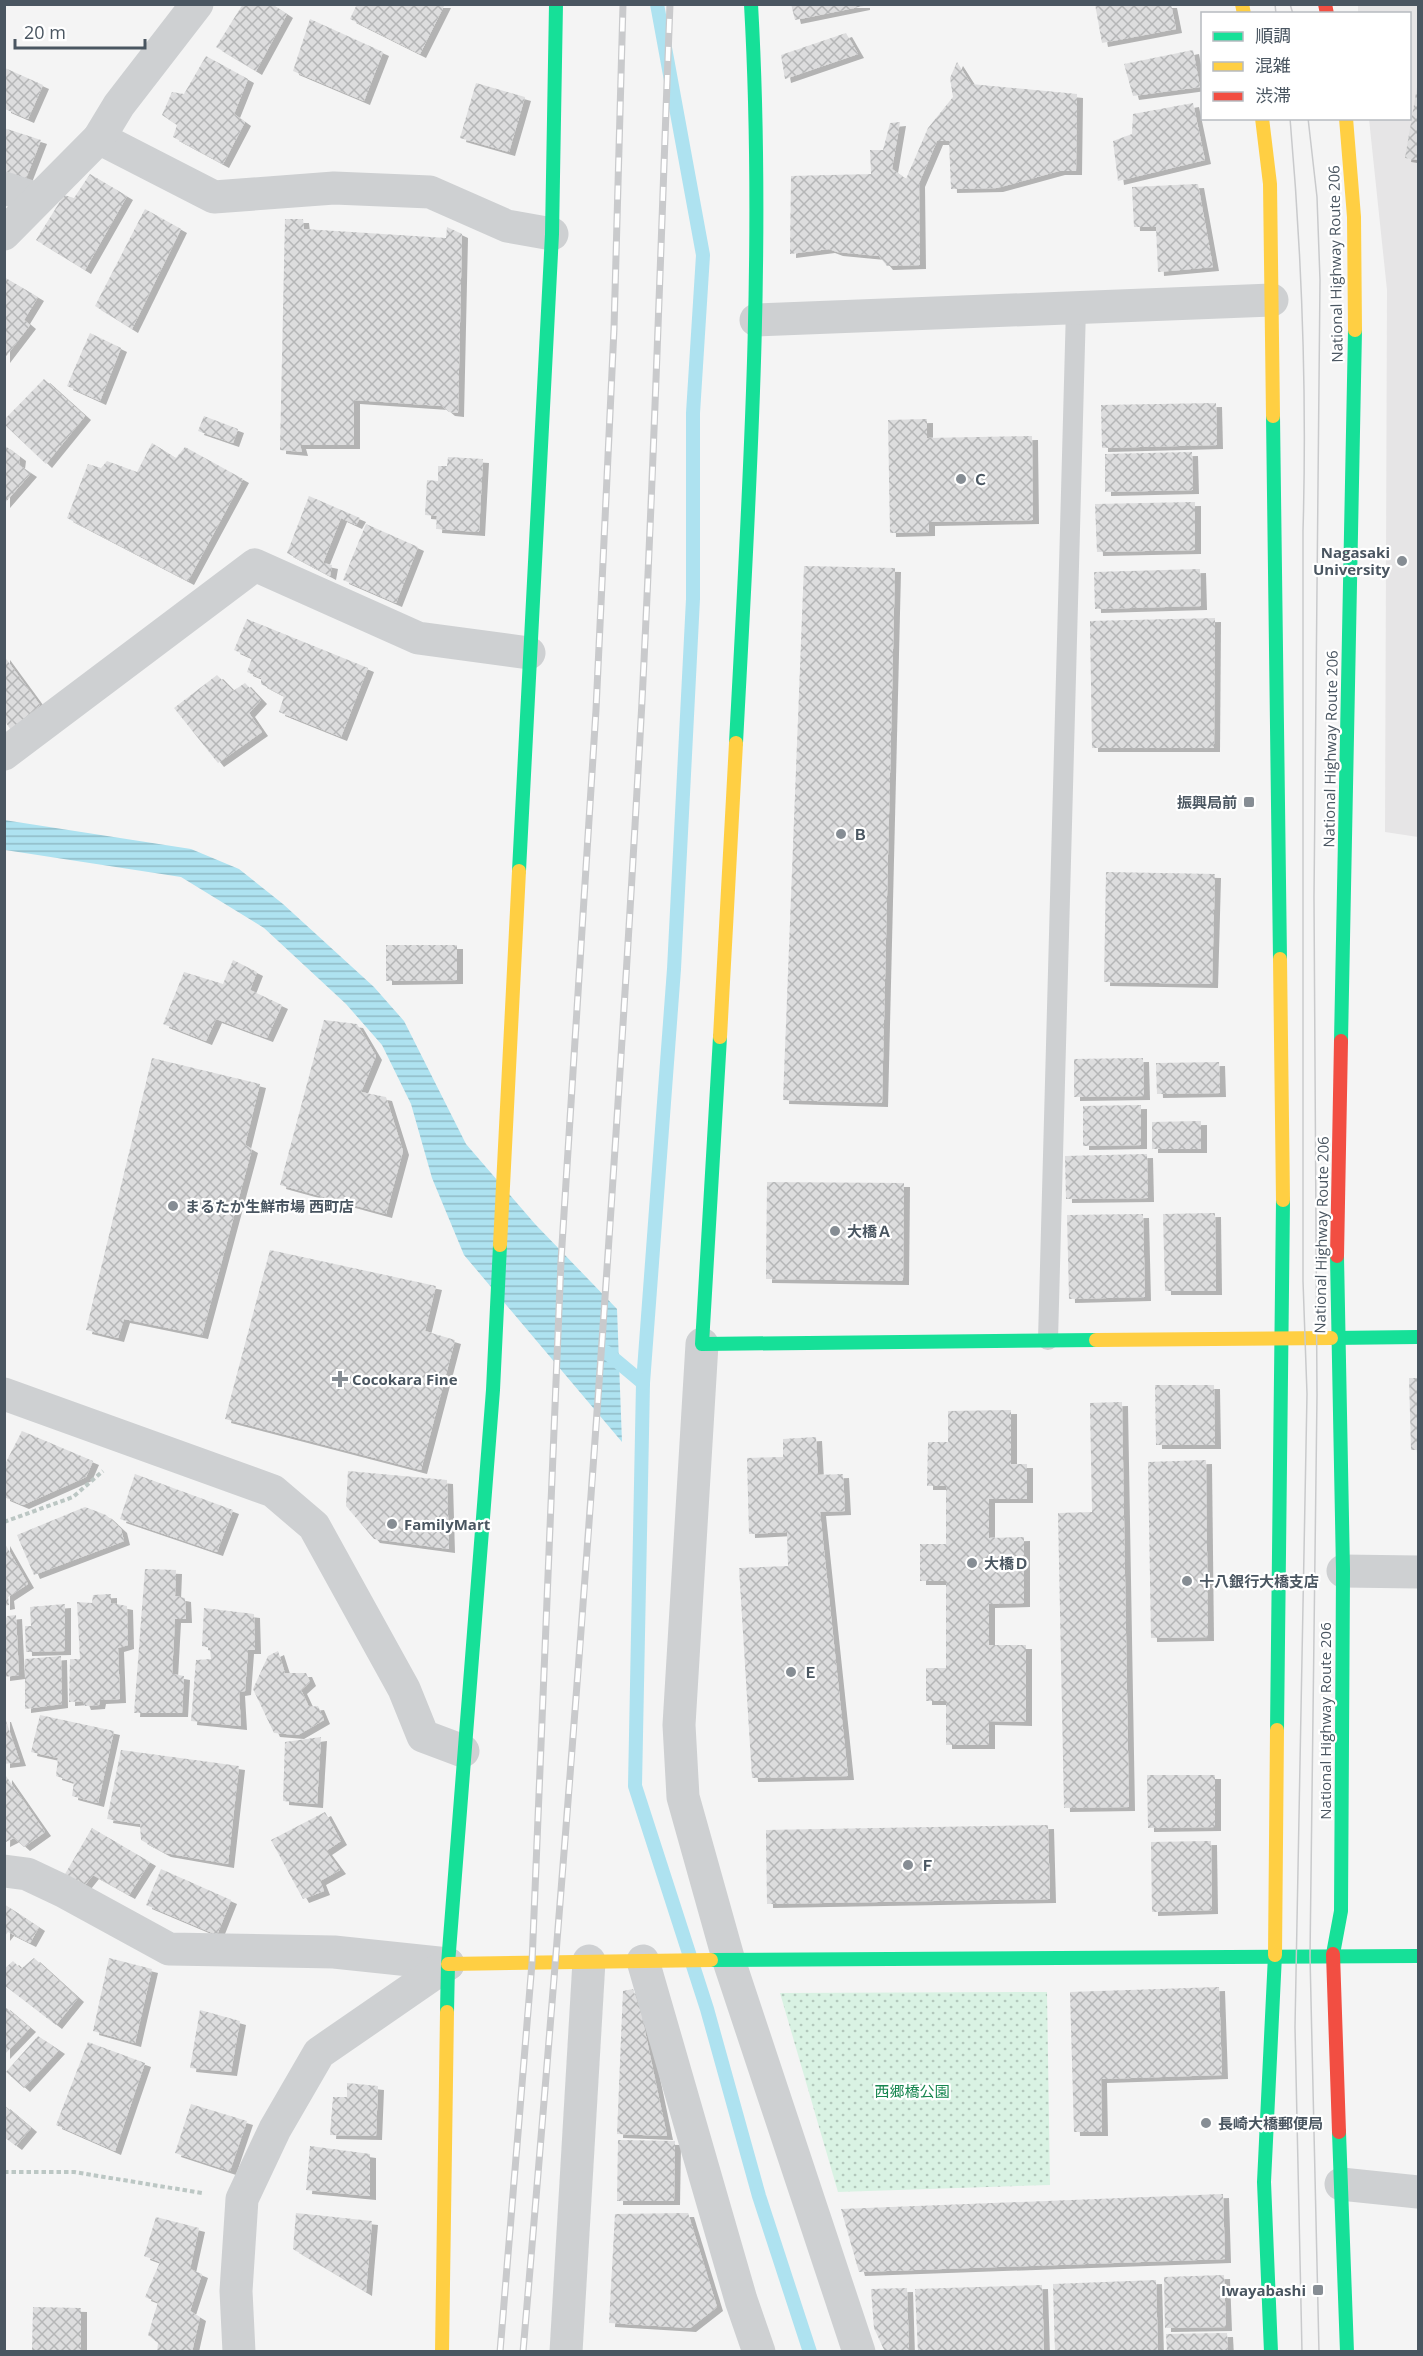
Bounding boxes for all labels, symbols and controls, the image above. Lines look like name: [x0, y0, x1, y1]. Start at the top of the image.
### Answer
scale bar: [15, 12, 146, 50]
legend: [1201, 12, 1411, 120]
text: 20 m: [24, 20, 66, 44]
text: 順調: [1255, 23, 1291, 47]
text: 混雑: [1255, 53, 1291, 77]
text: 渋滞: [1255, 83, 1291, 107]
street label: National Highway Route 206: [1323, 165, 1347, 363]
place label: Ｃ: [973, 469, 988, 489]
marker: Ｃ: [954, 472, 968, 486]
place label: Nagasaki University: [1313, 542, 1390, 579]
marker: Nagasaki University: [1395, 554, 1409, 568]
street label: National Highway Route 206: [1318, 650, 1342, 848]
place label: 振興局前: [1177, 792, 1237, 812]
marker: 振興局前: [1242, 795, 1256, 809]
place label: Ｂ: [853, 824, 868, 844]
marker: Ｂ: [834, 827, 848, 841]
street label: National Highway Route 206: [1309, 1136, 1333, 1334]
place label: まるたか生鮮市場 西町店: [185, 1196, 354, 1216]
marker: まるたか生鮮市場 西町店: [166, 1199, 180, 1213]
place label: 大橋Ａ: [847, 1221, 892, 1241]
marker: 大橋Ａ: [828, 1224, 842, 1238]
place label: Cocokara Fine: [352, 1369, 458, 1389]
marker: Cocokara Fine: [333, 1372, 347, 1386]
place label: FamilyMart: [404, 1514, 491, 1534]
marker: FamilyMart: [385, 1517, 399, 1531]
place label: 大橋Ｄ: [984, 1553, 1029, 1573]
marker: 大橋Ｄ: [965, 1556, 979, 1570]
place label: 十八銀行大橋支店: [1199, 1571, 1319, 1591]
marker: 十八銀行大橋支店: [1180, 1574, 1194, 1588]
street label: National Highway Route 206: [1315, 1622, 1335, 1820]
place label: Ｅ: [803, 1662, 818, 1682]
marker: Ｅ: [784, 1665, 798, 1679]
place label: Ｆ: [920, 1855, 935, 1875]
marker: Ｆ: [901, 1858, 915, 1872]
park label: 西郷橋公園: [874, 2081, 950, 2101]
place label: 長崎大橋郵便局: [1218, 2113, 1323, 2133]
marker: 長崎大橋郵便局: [1199, 2116, 1213, 2130]
place label: Iwayabashi: [1221, 2280, 1306, 2300]
marker: Iwayabashi: [1311, 2283, 1325, 2297]

